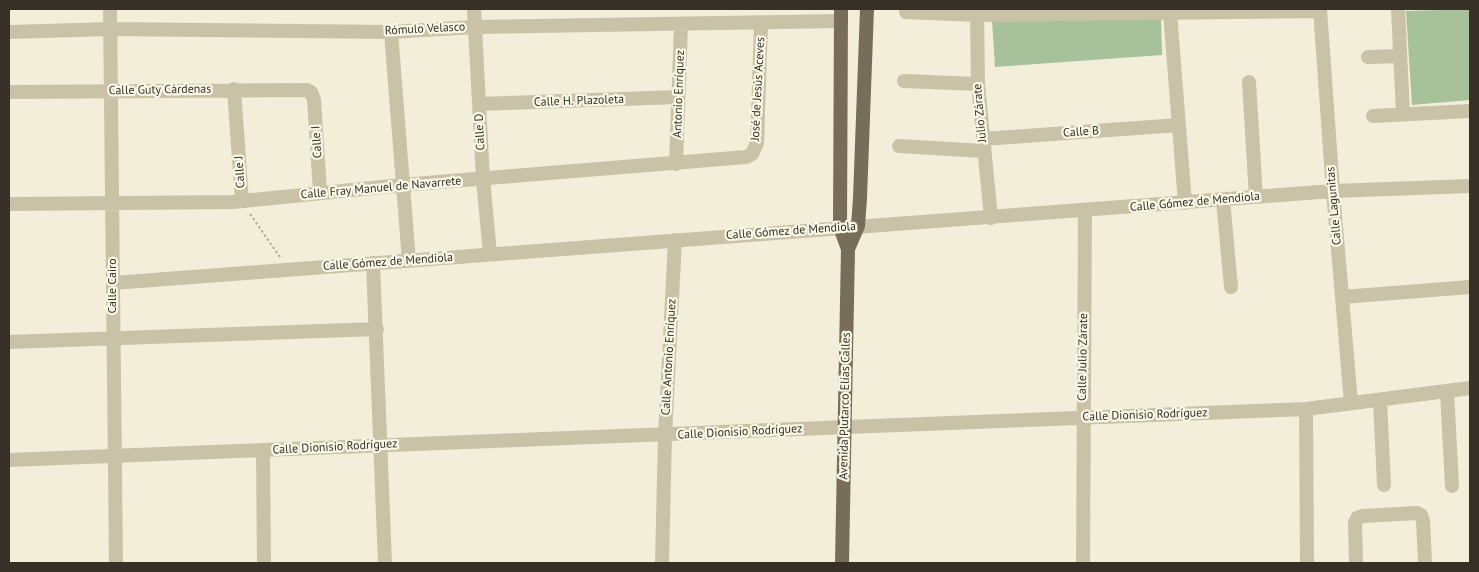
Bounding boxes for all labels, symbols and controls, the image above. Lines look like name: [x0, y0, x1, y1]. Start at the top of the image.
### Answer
street label: Rómulo Velasco: [384, 20, 466, 38]
street label: José de Jesús Aceves: [748, 37, 768, 141]
street label: Antonio Enríquez: [670, 50, 688, 138]
street label: Calle Guty Cárdenas: [109, 82, 211, 98]
street label: Julio Zárate: [970, 83, 990, 143]
street label: Calle H. Plazoleta: [534, 92, 624, 110]
street label: Calle D: [472, 113, 488, 151]
street label: Calle B: [1063, 124, 1099, 140]
street label: Calle I: [309, 125, 325, 159]
street label: Calle J: [232, 155, 248, 189]
street label: Calle Lagunitas: [1323, 166, 1345, 246]
street label: Calle Fray Manuel de Navarrete: [300, 174, 462, 202]
street label: Calle Gómez de Mendiola: [1129, 189, 1261, 215]
street label: Calle Gómez de Mendiola: [725, 219, 857, 243]
street label: Calle Gómez de Mendiola: [322, 250, 454, 274]
street label: Calle Cairo: [106, 258, 120, 314]
street label: Calle Antonio Enríquez: [659, 298, 679, 416]
street label: Calle Julio Zárate: [1075, 313, 1091, 401]
street label: Avenida Plutarco Elías Calles: [837, 332, 853, 480]
street label: Calle Dionisio Rodríguez: [1082, 406, 1208, 424]
street label: Calle Dionisio Rodríguez: [677, 422, 803, 442]
street label: Calle Dionisio Rodríguez: [272, 437, 398, 457]

